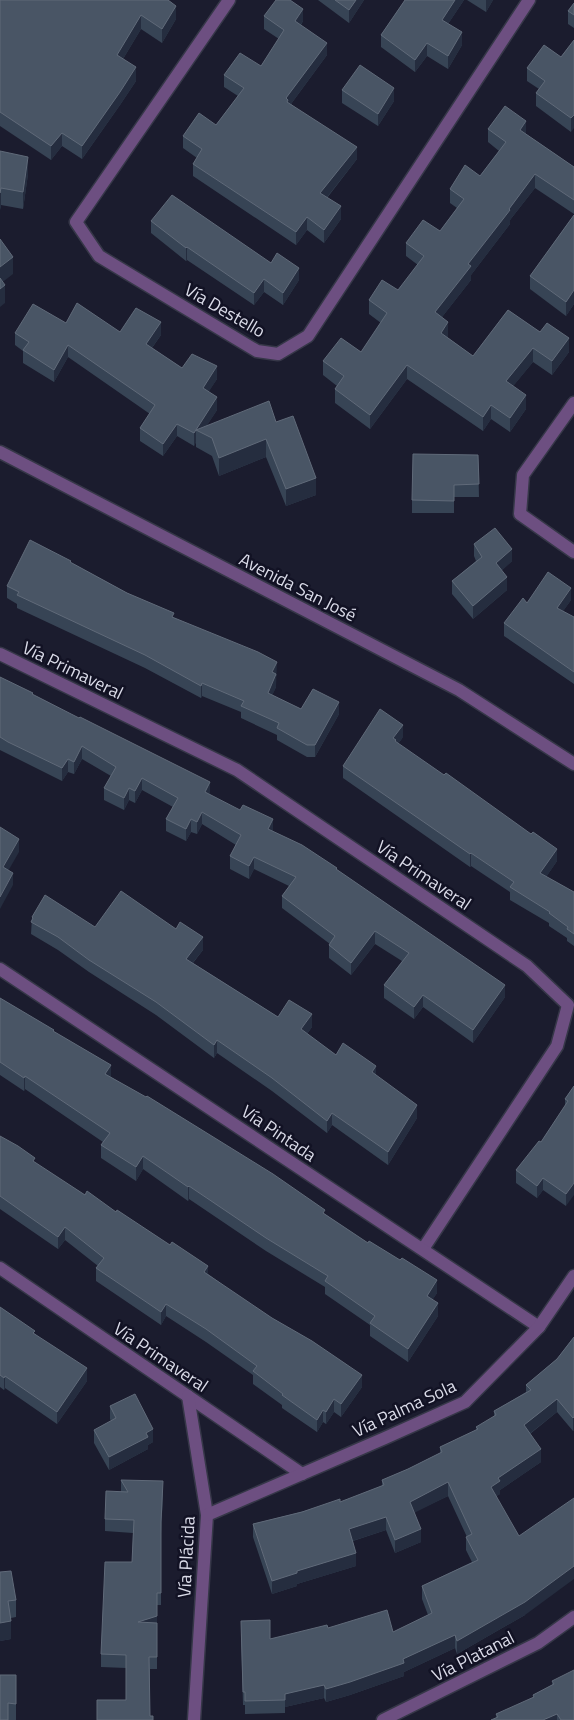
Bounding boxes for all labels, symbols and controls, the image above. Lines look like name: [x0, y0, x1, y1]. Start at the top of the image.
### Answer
street label: Vía Destello: [179, 276, 271, 344]
street label: Avenida San José: [235, 546, 361, 628]
street label: Vía Primaveral: [18, 634, 128, 706]
street label: Vía Primaveral: [371, 833, 477, 917]
street label: Vía Pintada: [236, 1098, 322, 1168]
street label: Vía Primaveral: [108, 1315, 214, 1399]
street label: Vía Palma Sola: [348, 1372, 460, 1444]
street label: Vía Plácida: [170, 1516, 202, 1598]
street label: Vía Platanal: [427, 1624, 519, 1688]

